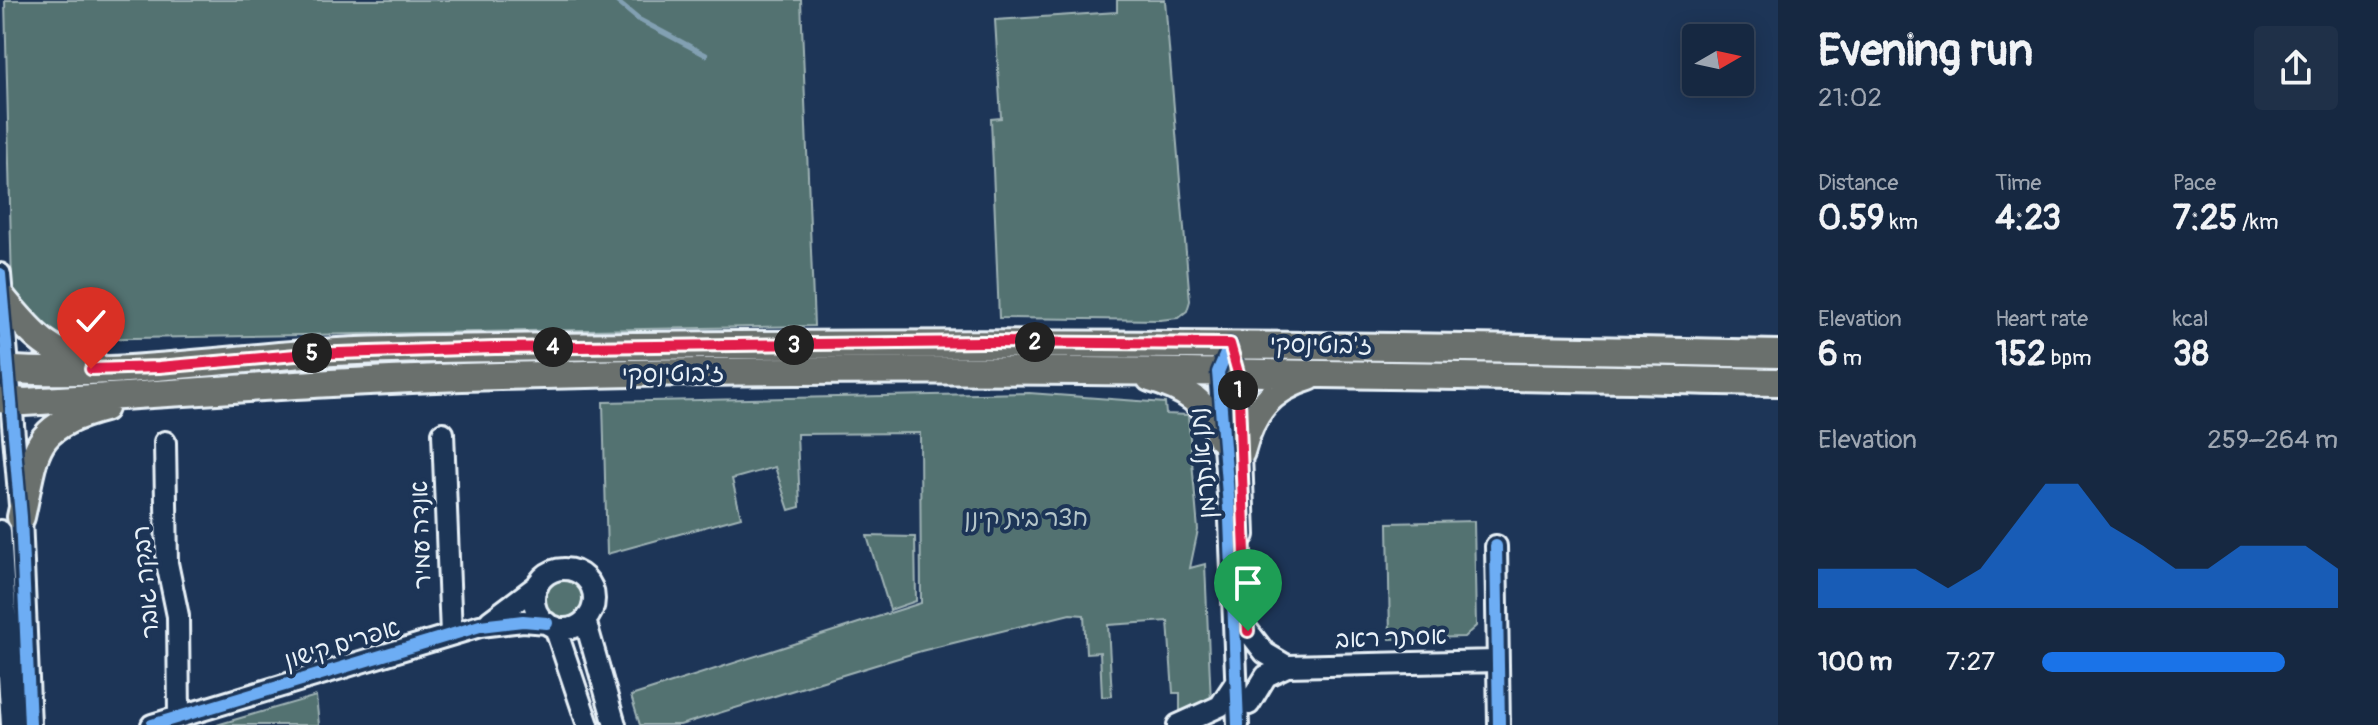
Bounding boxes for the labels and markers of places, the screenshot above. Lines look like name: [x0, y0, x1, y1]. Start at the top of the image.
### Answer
pin: [57, 287, 125, 369]
pin: 2: [1015, 322, 1055, 362]
pin: 3: [774, 325, 814, 365]
pin: 4: [533, 327, 573, 367]
pin: 5: [292, 333, 332, 373]
pin: 1: [1218, 370, 1258, 410]
pin: [1214, 549, 1282, 631]

